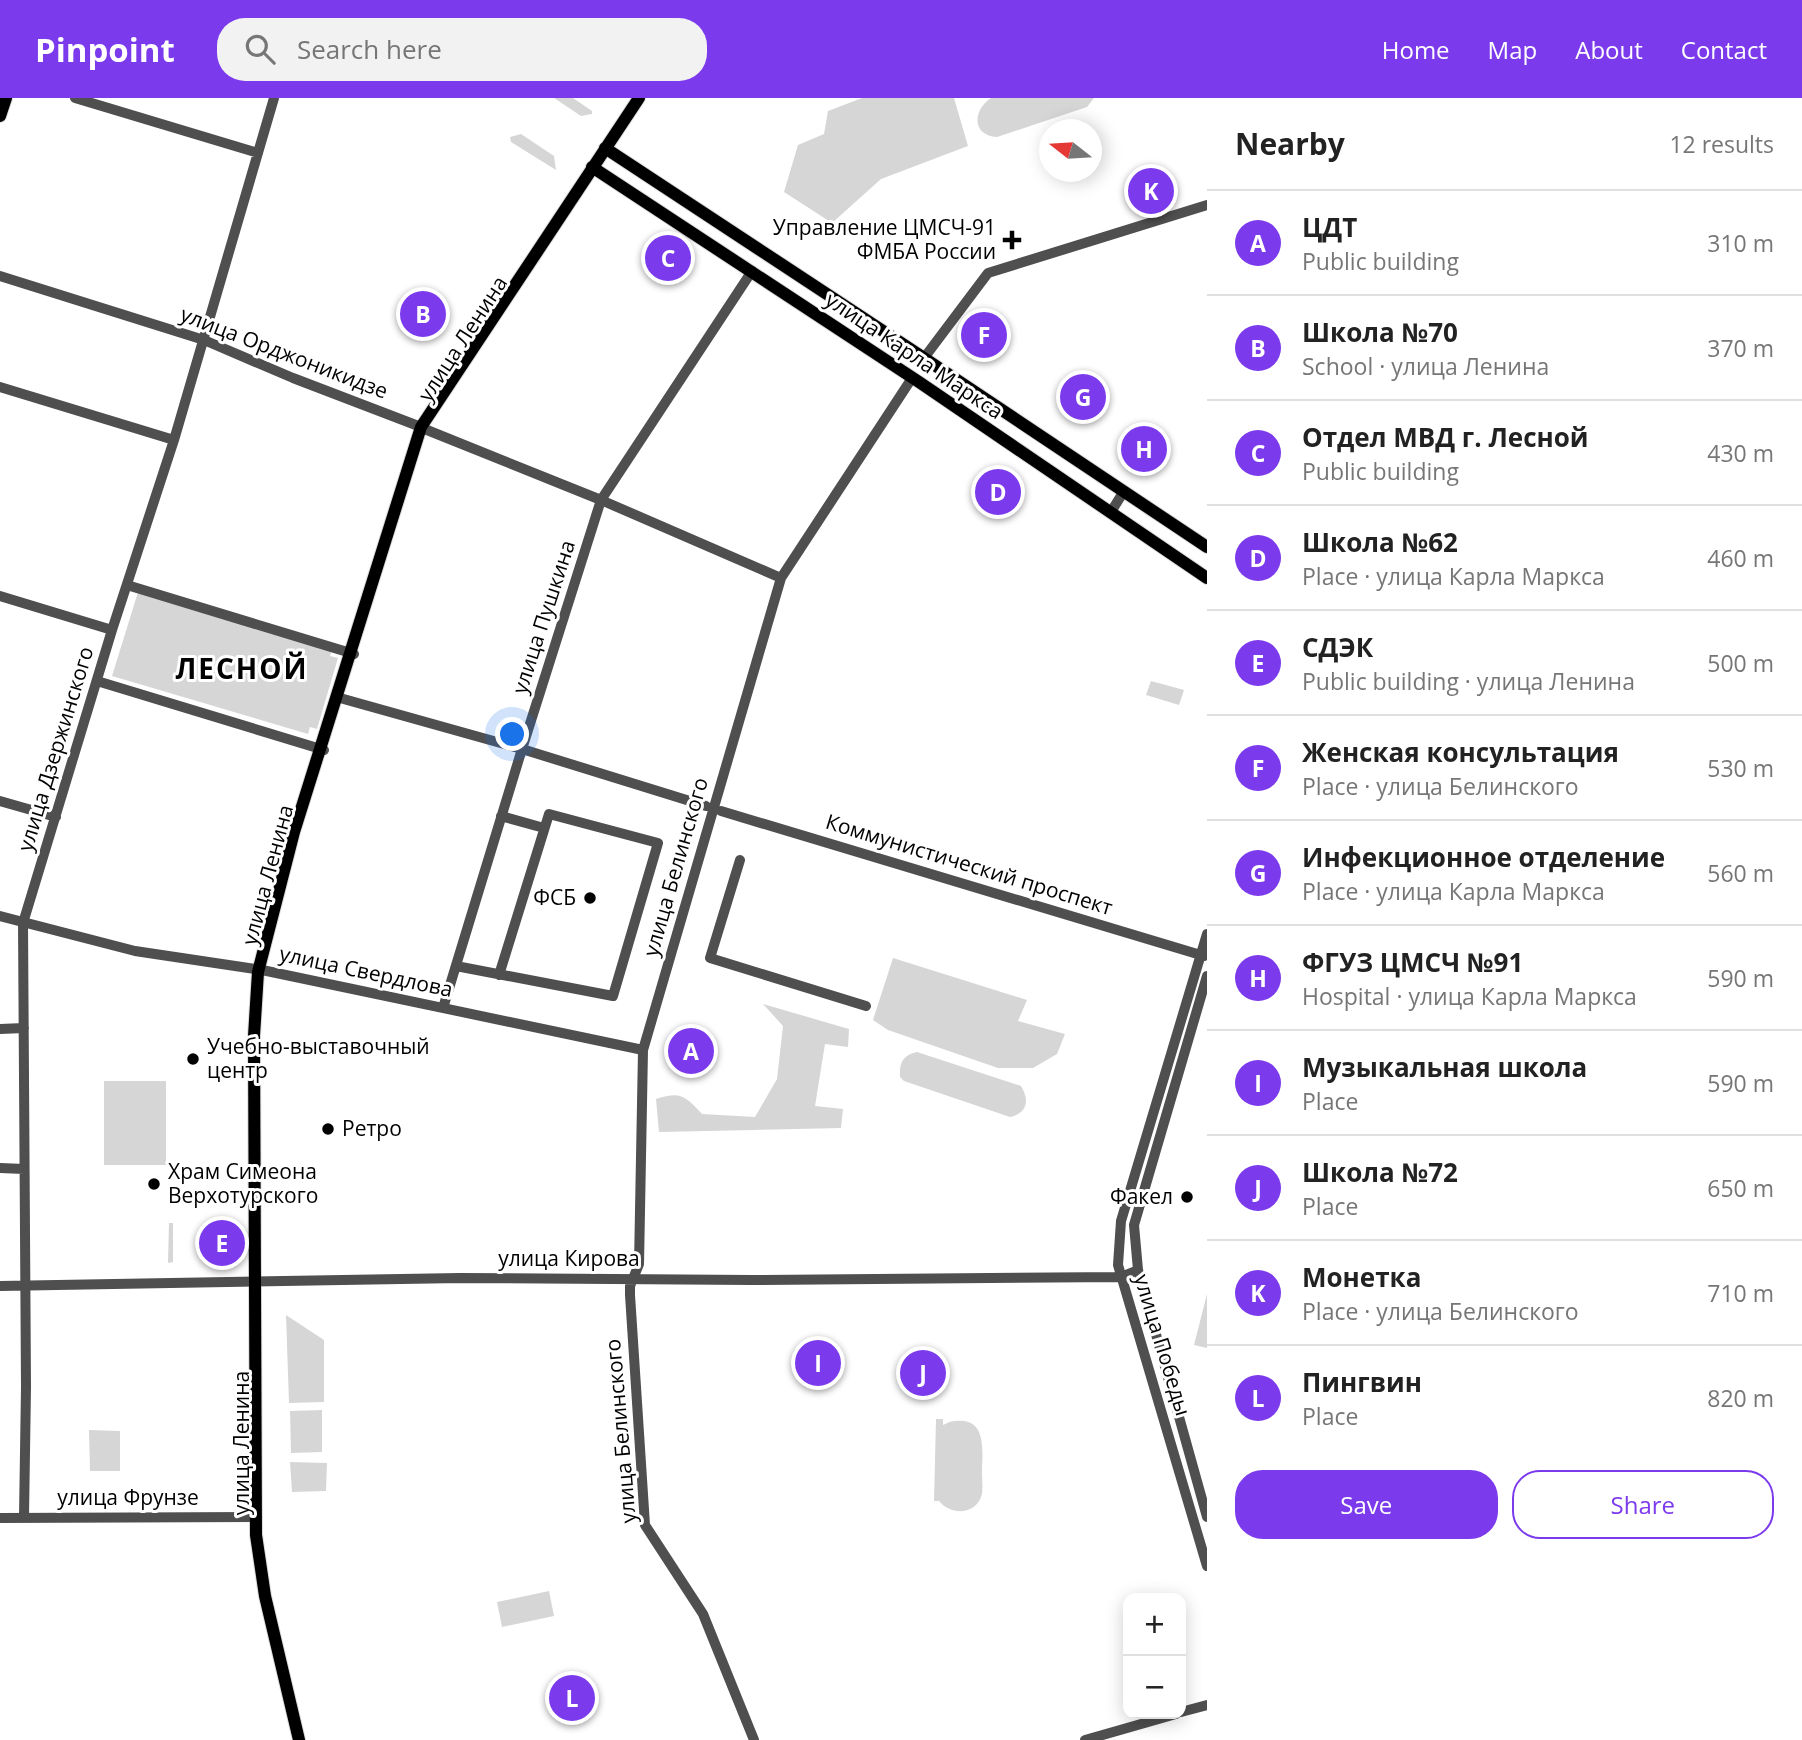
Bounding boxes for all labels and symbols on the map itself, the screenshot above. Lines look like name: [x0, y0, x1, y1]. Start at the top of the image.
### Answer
north arrow: [1039, 119, 1102, 182]
pin: K: [1128, 165, 1174, 217]
place label: Управление ЦМСЧ-91 ФМБА России: [773, 213, 996, 265]
marker: Управление ЦМСЧ-91 ФМБА России: [1002, 230, 1022, 250]
pin: C: [645, 232, 691, 284]
street label: улица Ленина: [411, 270, 513, 407]
street label: улица Карла Маркса: [820, 285, 1009, 425]
pin: B: [400, 288, 446, 340]
street label: улица Орджоникидзе: [176, 300, 392, 405]
pin: F: [961, 309, 1007, 361]
pin: G: [1060, 371, 1106, 423]
pin: H: [1121, 423, 1167, 475]
pin: D: [975, 466, 1021, 518]
street label: улица Пушкина: [505, 536, 581, 697]
street label: улица Дзержинского: [11, 643, 100, 854]
district label: ЛЕСНОЙ: [175, 649, 309, 687]
your location: [495, 717, 529, 751]
street label: улица Белинского: [636, 774, 714, 959]
street label: улица Ленина: [235, 801, 299, 948]
street label: Коммунистический проспект: [823, 807, 1116, 921]
place label: ФСБ: [533, 883, 576, 911]
marker: ФСБ: [582, 890, 598, 906]
street label: улица Свердлова: [277, 939, 455, 1003]
pin: A: [668, 1025, 714, 1077]
place label: Учебно-выставочный центр: [207, 1032, 430, 1084]
marker: Учебно-выставочный центр: [185, 1051, 201, 1067]
place label: Ретро: [342, 1114, 402, 1142]
marker: Ретро: [320, 1121, 336, 1137]
place label: Храм Симеона Верхотурского: [168, 1157, 318, 1209]
marker: Храм Симеона Верхотурского: [146, 1176, 162, 1192]
place label: Факел: [1110, 1182, 1173, 1210]
marker: Факел: [1179, 1189, 1195, 1205]
pin: E: [199, 1217, 245, 1269]
street label: улица Кирова: [498, 1244, 640, 1272]
street label: улица Победы: [1128, 1271, 1198, 1419]
pin: I: [795, 1337, 841, 1389]
street label: улица Белинского: [598, 1338, 642, 1524]
pin: J: [900, 1347, 946, 1399]
street label: улица Ленина: [227, 1371, 255, 1515]
street label: улица Фрунзе: [57, 1483, 199, 1511]
pin: L: [549, 1672, 595, 1724]

